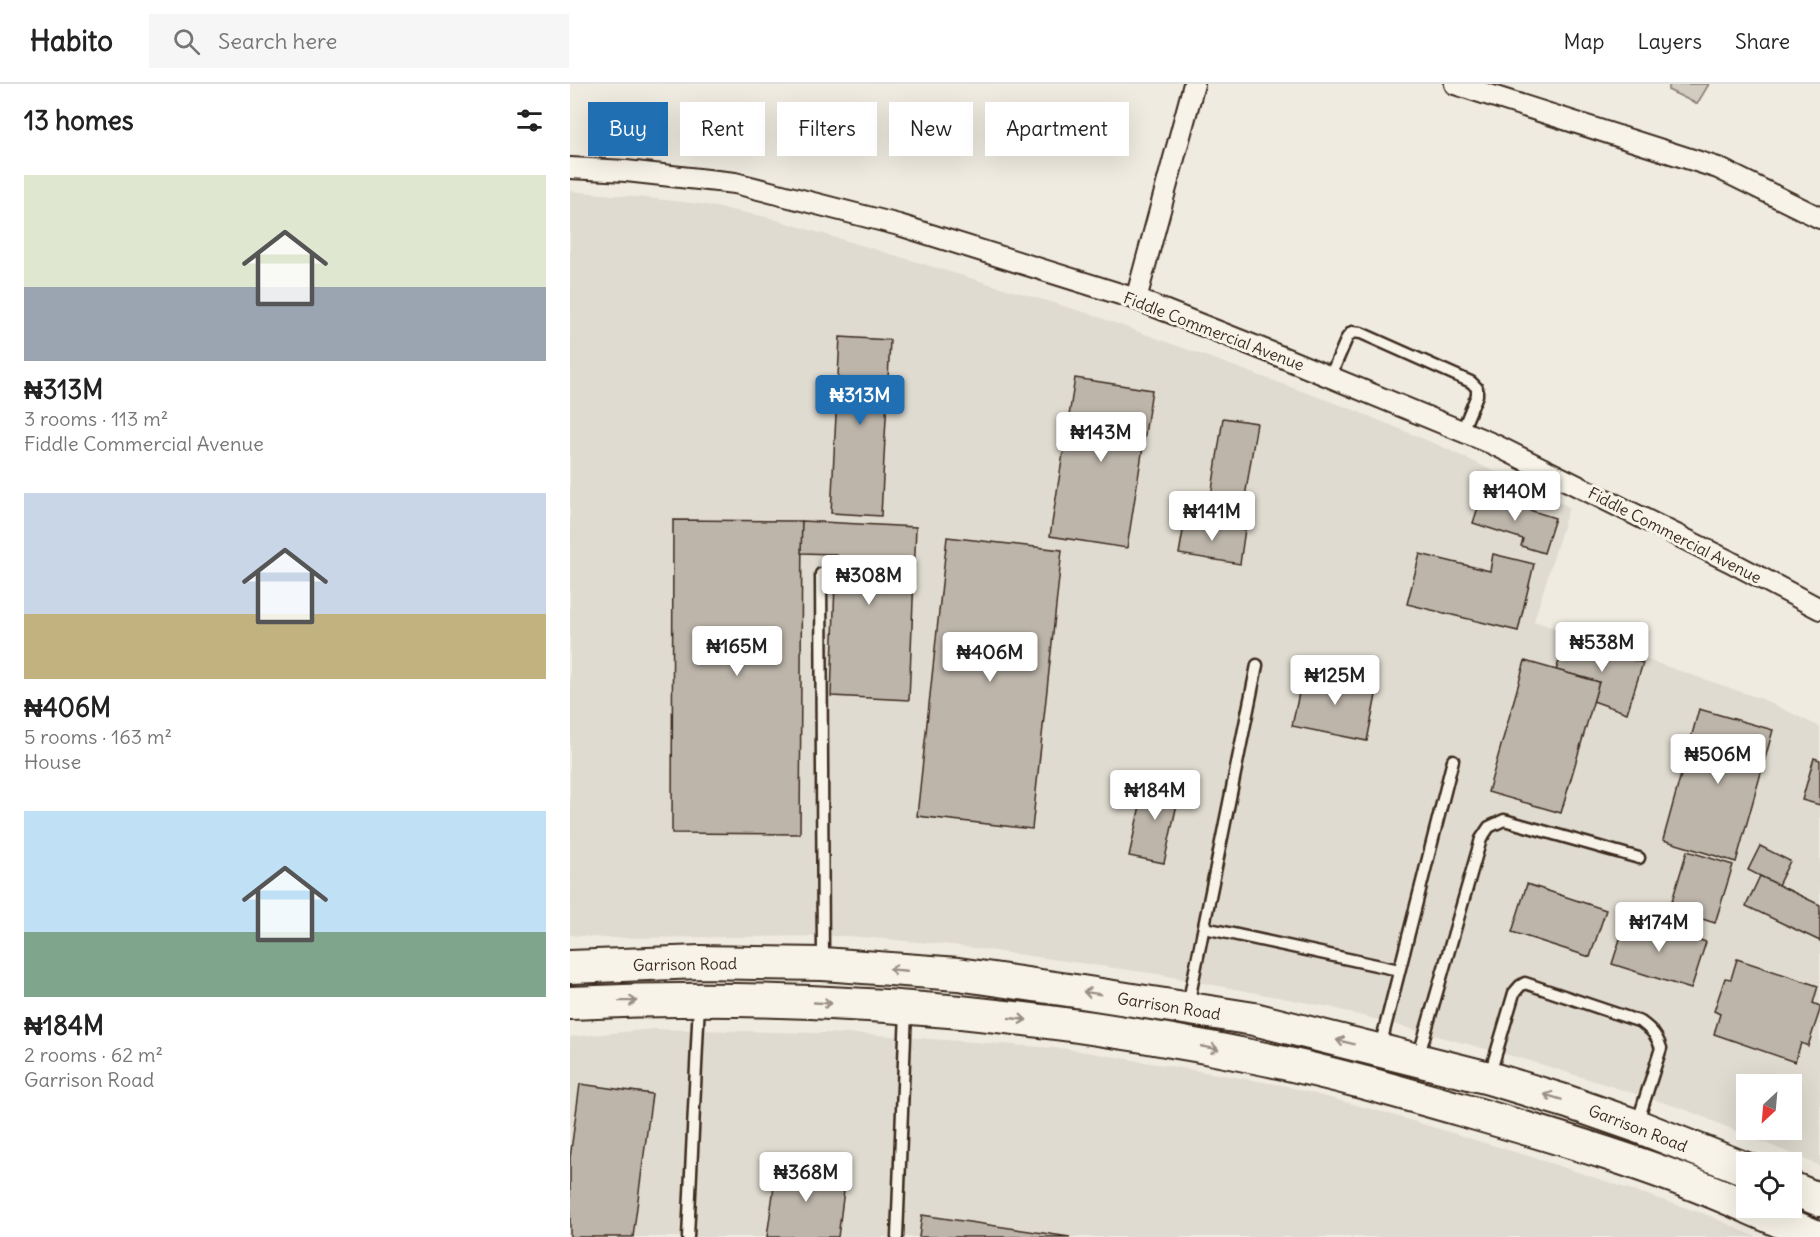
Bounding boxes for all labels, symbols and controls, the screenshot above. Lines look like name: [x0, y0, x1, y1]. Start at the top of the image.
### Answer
search box: [149, 14, 569, 68]
text: Habito: [30, 23, 113, 59]
icon: search: [170, 25, 203, 58]
text: Search here: [218, 27, 337, 55]
text: Map: [1564, 28, 1604, 55]
text: Layers: [1637, 28, 1702, 55]
text: Share: [1735, 28, 1790, 55]
chip: Buy: [588, 102, 668, 156]
chip: Rent: [680, 102, 765, 156]
chip: Filters: [777, 102, 877, 156]
chip: New: [889, 102, 973, 156]
chip: Apartment: [985, 102, 1129, 156]
text: 13 homes: [24, 104, 134, 137]
icon: filters: [513, 104, 546, 137]
icon: home: [231, 214, 339, 322]
street label: Fiddle Commercial Avenue: [1121, 287, 1307, 375]
text: ₦313M: [24, 373, 103, 406]
pin: ₦313M: [818, 375, 902, 426]
text: ₦313M: [829, 382, 891, 407]
text: 3 rooms · 113 m²: [24, 406, 168, 431]
pin: ₦143M: [1059, 412, 1143, 463]
text: ₦143M: [1070, 419, 1132, 444]
text: Fiddle Commercial Avenue: [24, 431, 264, 456]
pin: ₦140M: [1473, 471, 1557, 522]
text: ₦140M: [1483, 478, 1547, 503]
street label: Fiddle Commercial Avenue: [1585, 483, 1765, 587]
pin: ₦141M: [1170, 491, 1254, 542]
text: ₦141M: [1183, 498, 1241, 523]
icon: home: [231, 532, 339, 640]
pin: ₦308M: [827, 555, 911, 606]
text: ₦308M: [836, 562, 902, 587]
pin: ₦538M: [1560, 622, 1644, 673]
pin: ₦165M: [695, 626, 779, 677]
text: ₦538M: [1569, 629, 1635, 654]
pin: ₦406M: [948, 632, 1032, 683]
text: ₦165M: [706, 633, 768, 658]
text: ₦406M: [957, 639, 1023, 664]
pin: ₦125M: [1293, 655, 1377, 706]
text: ₦125M: [1304, 662, 1366, 687]
text: ₦406M: [24, 691, 111, 724]
text: 5 rooms · 163 m²: [24, 724, 172, 749]
pin: ₦506M: [1676, 734, 1760, 785]
text: ₦506M: [1685, 741, 1751, 766]
text: House: [24, 749, 81, 774]
pin: ₦184M: [1113, 770, 1197, 821]
text: ₦184M: [1124, 777, 1186, 802]
icon: home: [231, 850, 339, 958]
pin: ₦174M: [1617, 902, 1701, 953]
text: ₦174M: [1629, 909, 1689, 934]
street label: Garrison Road: [633, 953, 737, 975]
one-way arrow: [889, 964, 909, 975]
one-way arrow: [1082, 988, 1102, 999]
street label: Garrison Road: [1116, 988, 1222, 1024]
one-way arrow: [618, 995, 638, 1007]
one-way arrow: [813, 997, 833, 1008]
text: ₦184M: [24, 1009, 104, 1042]
one-way arrow: [1007, 1014, 1027, 1025]
one-way arrow: [1336, 1035, 1355, 1047]
text: 2 rooms · 62 m²: [24, 1042, 163, 1067]
one-way arrow: [1200, 1043, 1220, 1054]
text: Garrison Road: [24, 1067, 154, 1092]
north arrow: [1736, 1074, 1802, 1140]
map controls: [1736, 1074, 1802, 1218]
one-way arrow: [1544, 1091, 1563, 1102]
street label: Garrison Road: [1586, 1100, 1690, 1156]
pin: ₦368M: [764, 1152, 848, 1203]
button: locate: [1736, 1152, 1802, 1218]
text: ₦368M: [773, 1159, 839, 1184]

